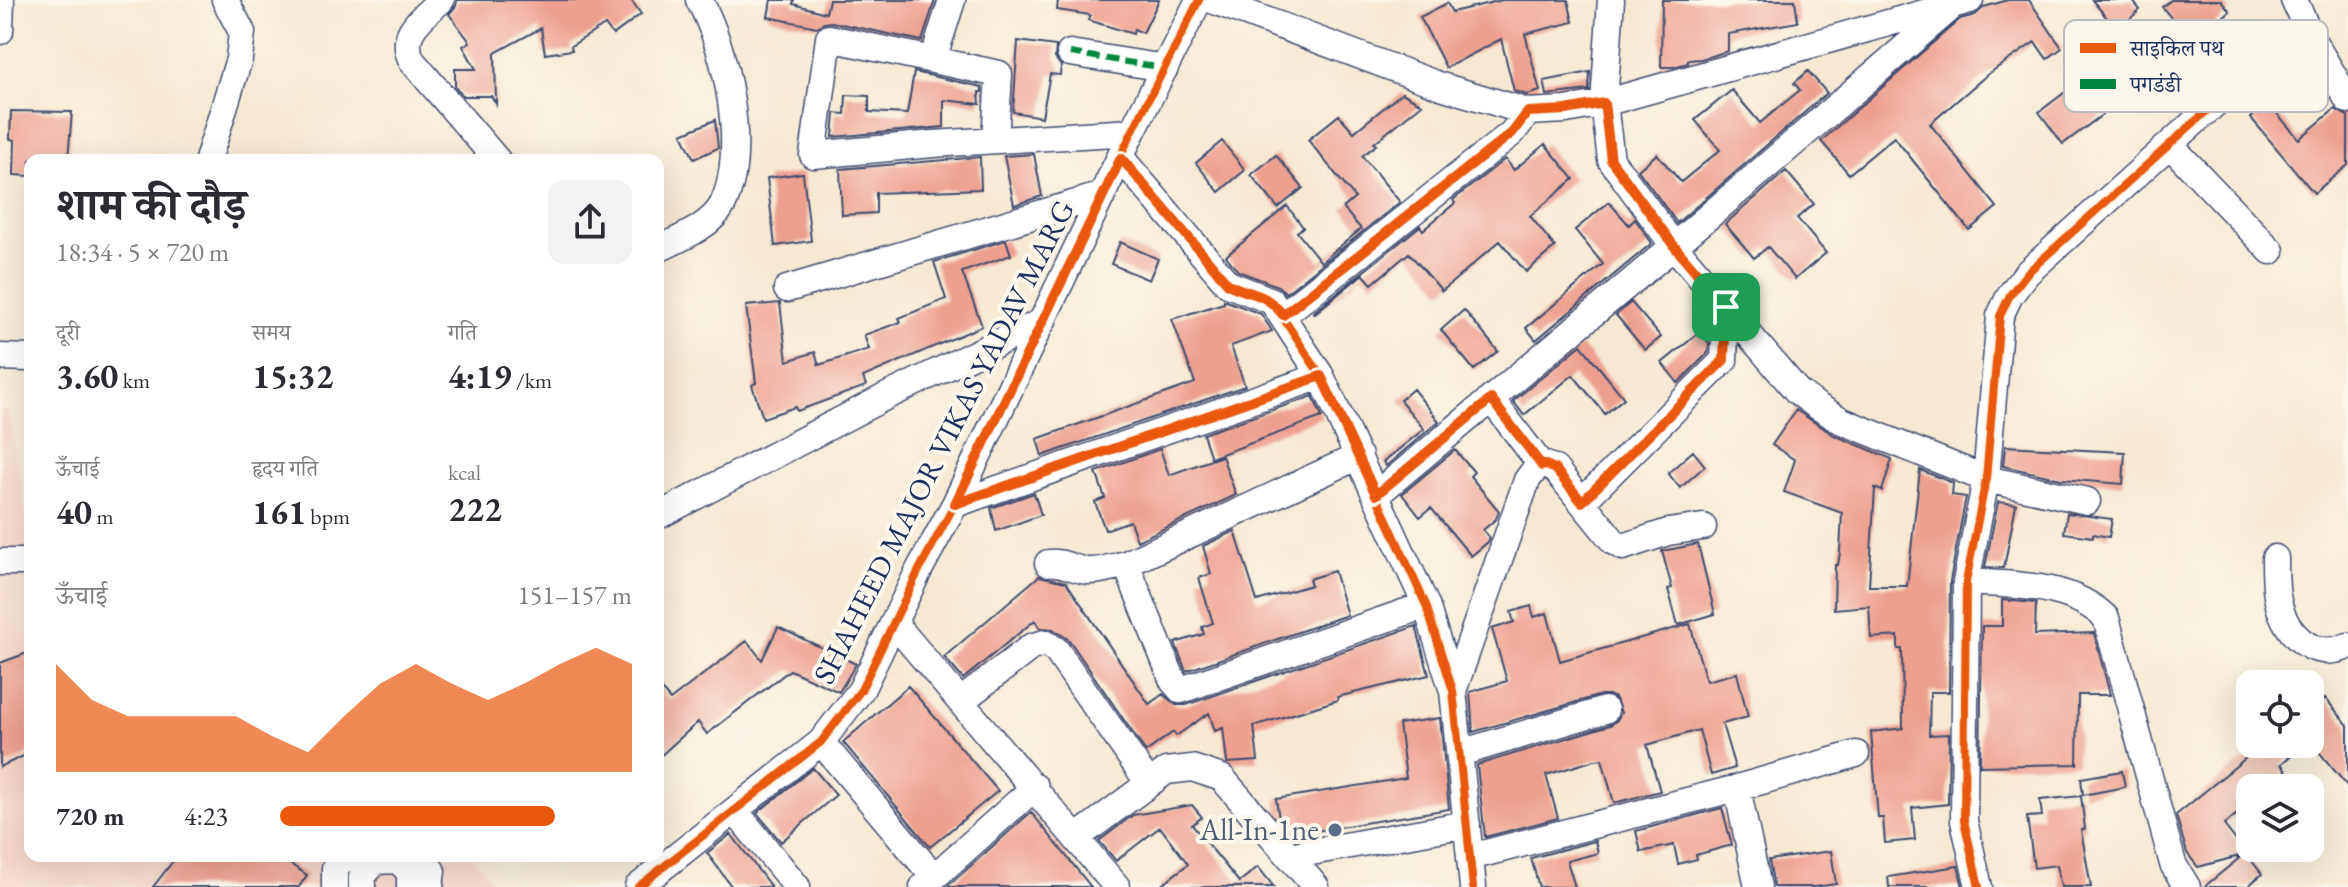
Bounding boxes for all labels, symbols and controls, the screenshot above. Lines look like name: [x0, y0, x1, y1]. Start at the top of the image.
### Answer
legend: [2064, 20, 2328, 112]
text: साइकिल पथ: [2129, 34, 2225, 63]
text: पगडंडी: [2129, 70, 2183, 99]
text: शाम की दौड़: [56, 176, 246, 233]
button: share: [548, 180, 632, 264]
street label: SHAHEED MAJOR VIKAS YADAV MARG: [804, 193, 1083, 690]
text: 18:34 · 5 × 720 m: [56, 235, 229, 269]
pin: [1692, 273, 1760, 341]
icon: arrive: [1704, 285, 1748, 329]
text: दूरी: [56, 318, 80, 347]
text: समय: [252, 318, 291, 347]
text: गति: [448, 318, 477, 347]
text: 3.60: [56, 354, 118, 398]
text: 15:32: [252, 354, 334, 398]
text: 4:19: [448, 354, 512, 398]
text: km: [118, 366, 150, 395]
text: /km: [512, 366, 552, 395]
text: ऊँचाई: [56, 454, 99, 483]
text: हृदय गति: [252, 454, 318, 483]
text: kcal: [448, 458, 481, 487]
text: 222: [448, 487, 502, 531]
text: 40: [56, 490, 92, 534]
text: 161: [252, 490, 306, 534]
text: m: [92, 502, 114, 531]
text: bpm: [306, 502, 350, 531]
text: ऊँचाई: [56, 578, 107, 612]
text: 151–157 m: [517, 578, 632, 612]
map controls: [2236, 670, 2324, 862]
button: locate: [2236, 670, 2324, 758]
button: layers: [2236, 774, 2324, 862]
text: 720 m: [56, 799, 124, 833]
text: 4:23: [184, 799, 228, 833]
place label: All-In-1ne: [1198, 810, 1319, 849]
marker: All-In-1ne: [1326, 821, 1344, 839]

